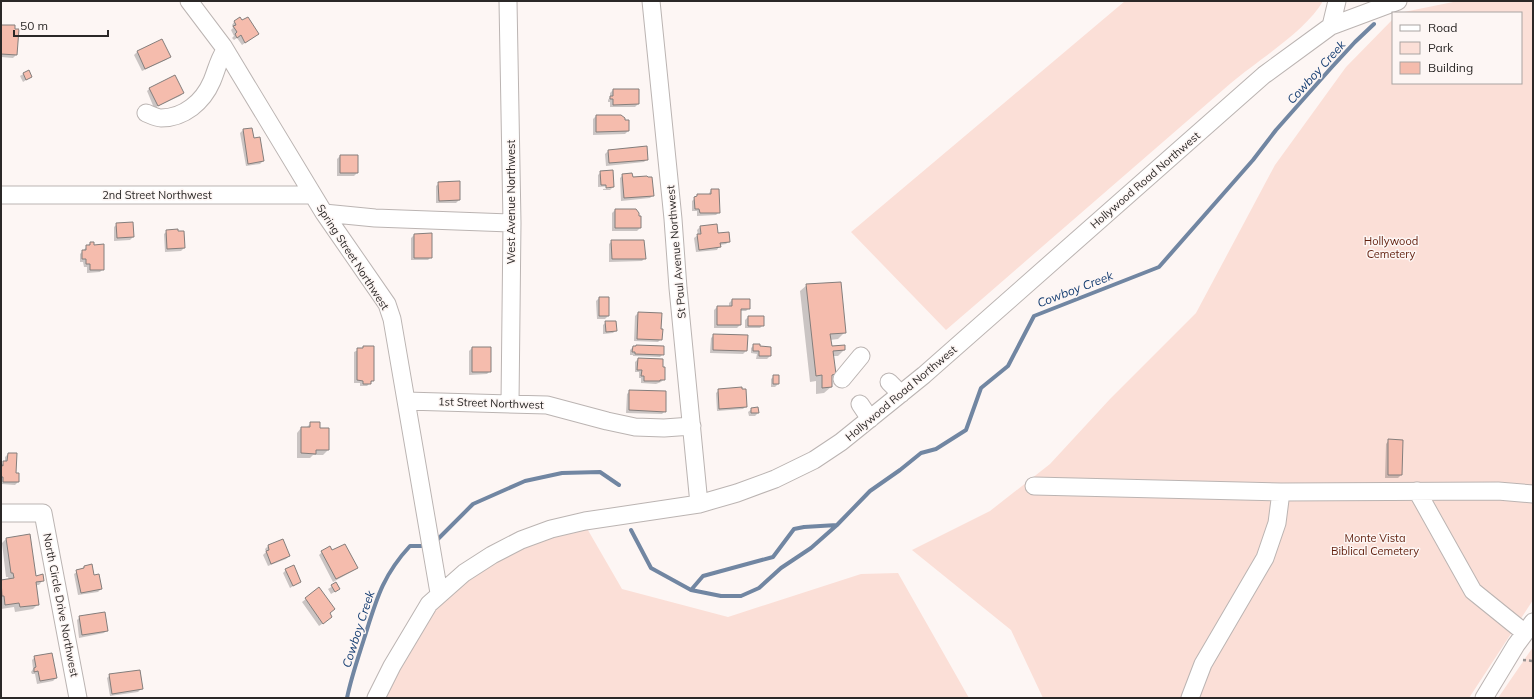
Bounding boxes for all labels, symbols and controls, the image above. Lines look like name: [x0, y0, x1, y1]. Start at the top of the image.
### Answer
scale bar: [14, 12, 108, 38]
legend: [1392, 12, 1522, 84]
text: 50 m: [20, 18, 48, 33]
text: Road: [1428, 20, 1457, 35]
water label: Cowboy Creek: [1284, 37, 1349, 107]
text: Park: [1428, 40, 1454, 55]
text: Building: [1428, 60, 1473, 75]
street label: Hollywood Road Northwest: [1087, 128, 1203, 232]
street label: West Avenue Northwest: [504, 140, 518, 264]
street label: St Paul Avenue Northwest: [663, 185, 689, 319]
street label: 2nd Street Northwest: [102, 188, 212, 202]
street label: Spring Street Northwest: [314, 202, 392, 313]
park label: Hollywood Cemetery: [1364, 234, 1418, 261]
water label: Cowboy Creek: [1035, 267, 1116, 310]
street label: Hollywood Road Northwest: [842, 342, 960, 444]
street label: 1st Street Northwest: [438, 394, 544, 412]
park label: Monte Vista Biblical Cemetery: [1331, 531, 1419, 558]
street label: North Circle Drive Northwest: [40, 532, 82, 678]
water label: Cowboy Creek: [338, 588, 378, 669]

